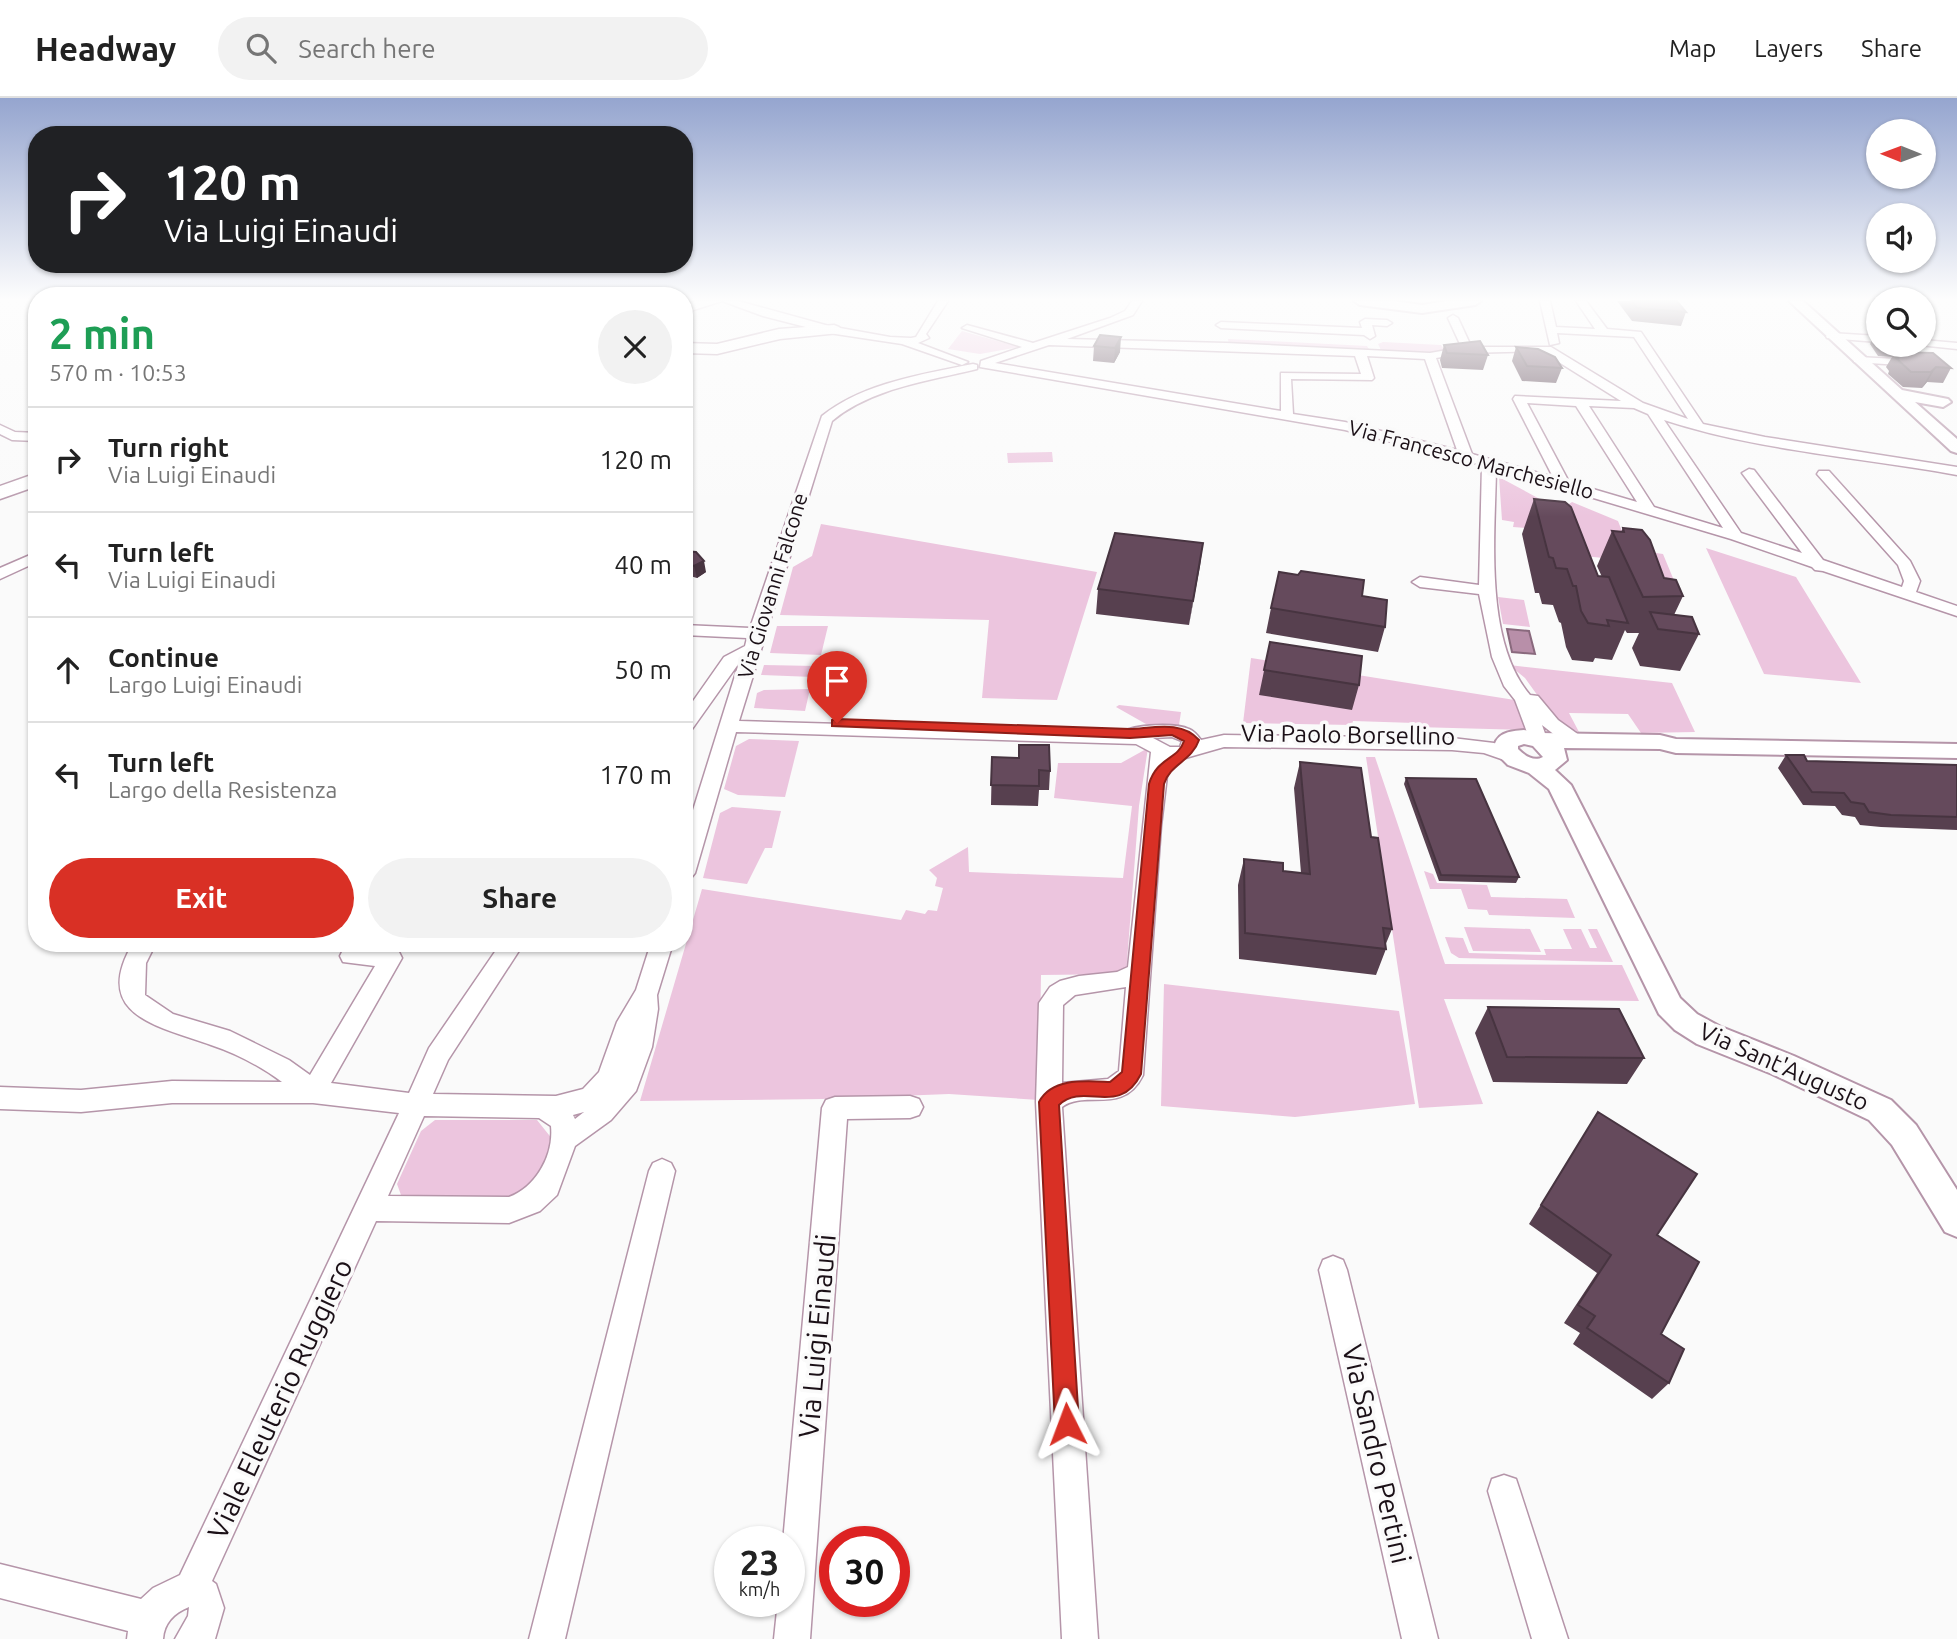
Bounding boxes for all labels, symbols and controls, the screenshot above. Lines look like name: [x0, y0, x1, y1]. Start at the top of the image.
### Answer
search box: [218, 17, 708, 80]
icon: search: [242, 29, 280, 67]
text: Headway: [35, 30, 176, 67]
text: Search here: [298, 34, 436, 63]
text: Map: [1669, 35, 1716, 62]
text: Layers: [1754, 35, 1823, 62]
text: Share: [1861, 35, 1922, 62]
north arrow: [1866, 119, 1936, 189]
map controls: [1866, 119, 1936, 357]
icon: right: [49, 154, 140, 245]
text: 120 m: [164, 154, 301, 209]
button: sound: [1866, 203, 1936, 273]
text: Via Luigi Einaudi: [164, 212, 398, 248]
button: search: [1866, 287, 1936, 357]
text: 2 min: [49, 310, 155, 357]
button: close: [598, 310, 672, 384]
text: 570 m · 10:53: [49, 360, 187, 385]
street label: Via Francesco Marchesiello: [1346, 415, 1596, 503]
text: Turn right: [108, 433, 229, 462]
icon: right: [49, 441, 87, 479]
text: 120 m: [600, 445, 672, 474]
text: Via Luigi Einaudi: [108, 462, 276, 487]
street label: Via Giovanni Falcone: [732, 490, 812, 682]
text: Turn left: [108, 538, 214, 567]
icon: left: [49, 546, 87, 584]
text: 40 m: [614, 550, 672, 579]
text: Via Luigi Einaudi: [108, 567, 276, 592]
text: Continue: [108, 643, 219, 672]
icon: ahead: [49, 651, 87, 689]
pin: [807, 651, 867, 723]
text: 50 m: [614, 655, 672, 684]
icon: arrive: [818, 662, 856, 700]
text: Largo Luigi Einaudi: [108, 672, 302, 697]
street label: Via Paolo Borsellino: [1241, 719, 1455, 750]
text: Turn left: [108, 748, 214, 777]
icon: left: [49, 756, 87, 794]
text: 170 m: [600, 760, 672, 789]
text: Largo della Resistenza: [108, 777, 337, 802]
button: Exit: [49, 858, 354, 938]
button: Share: [368, 858, 672, 938]
street label: Via Sant'Augusto: [1695, 1017, 1873, 1116]
street label: Via Luigi Einaudi: [792, 1233, 841, 1439]
street label: Viale Eleuterio Ruggiero: [201, 1254, 358, 1544]
street label: Via Sandro Pertini: [1337, 1341, 1418, 1566]
position arrow: [1030, 1387, 1104, 1461]
speed limit sign: 30: [819, 1526, 910, 1617]
text: 23: [740, 1542, 779, 1582]
text: km/h: [739, 1579, 780, 1599]

